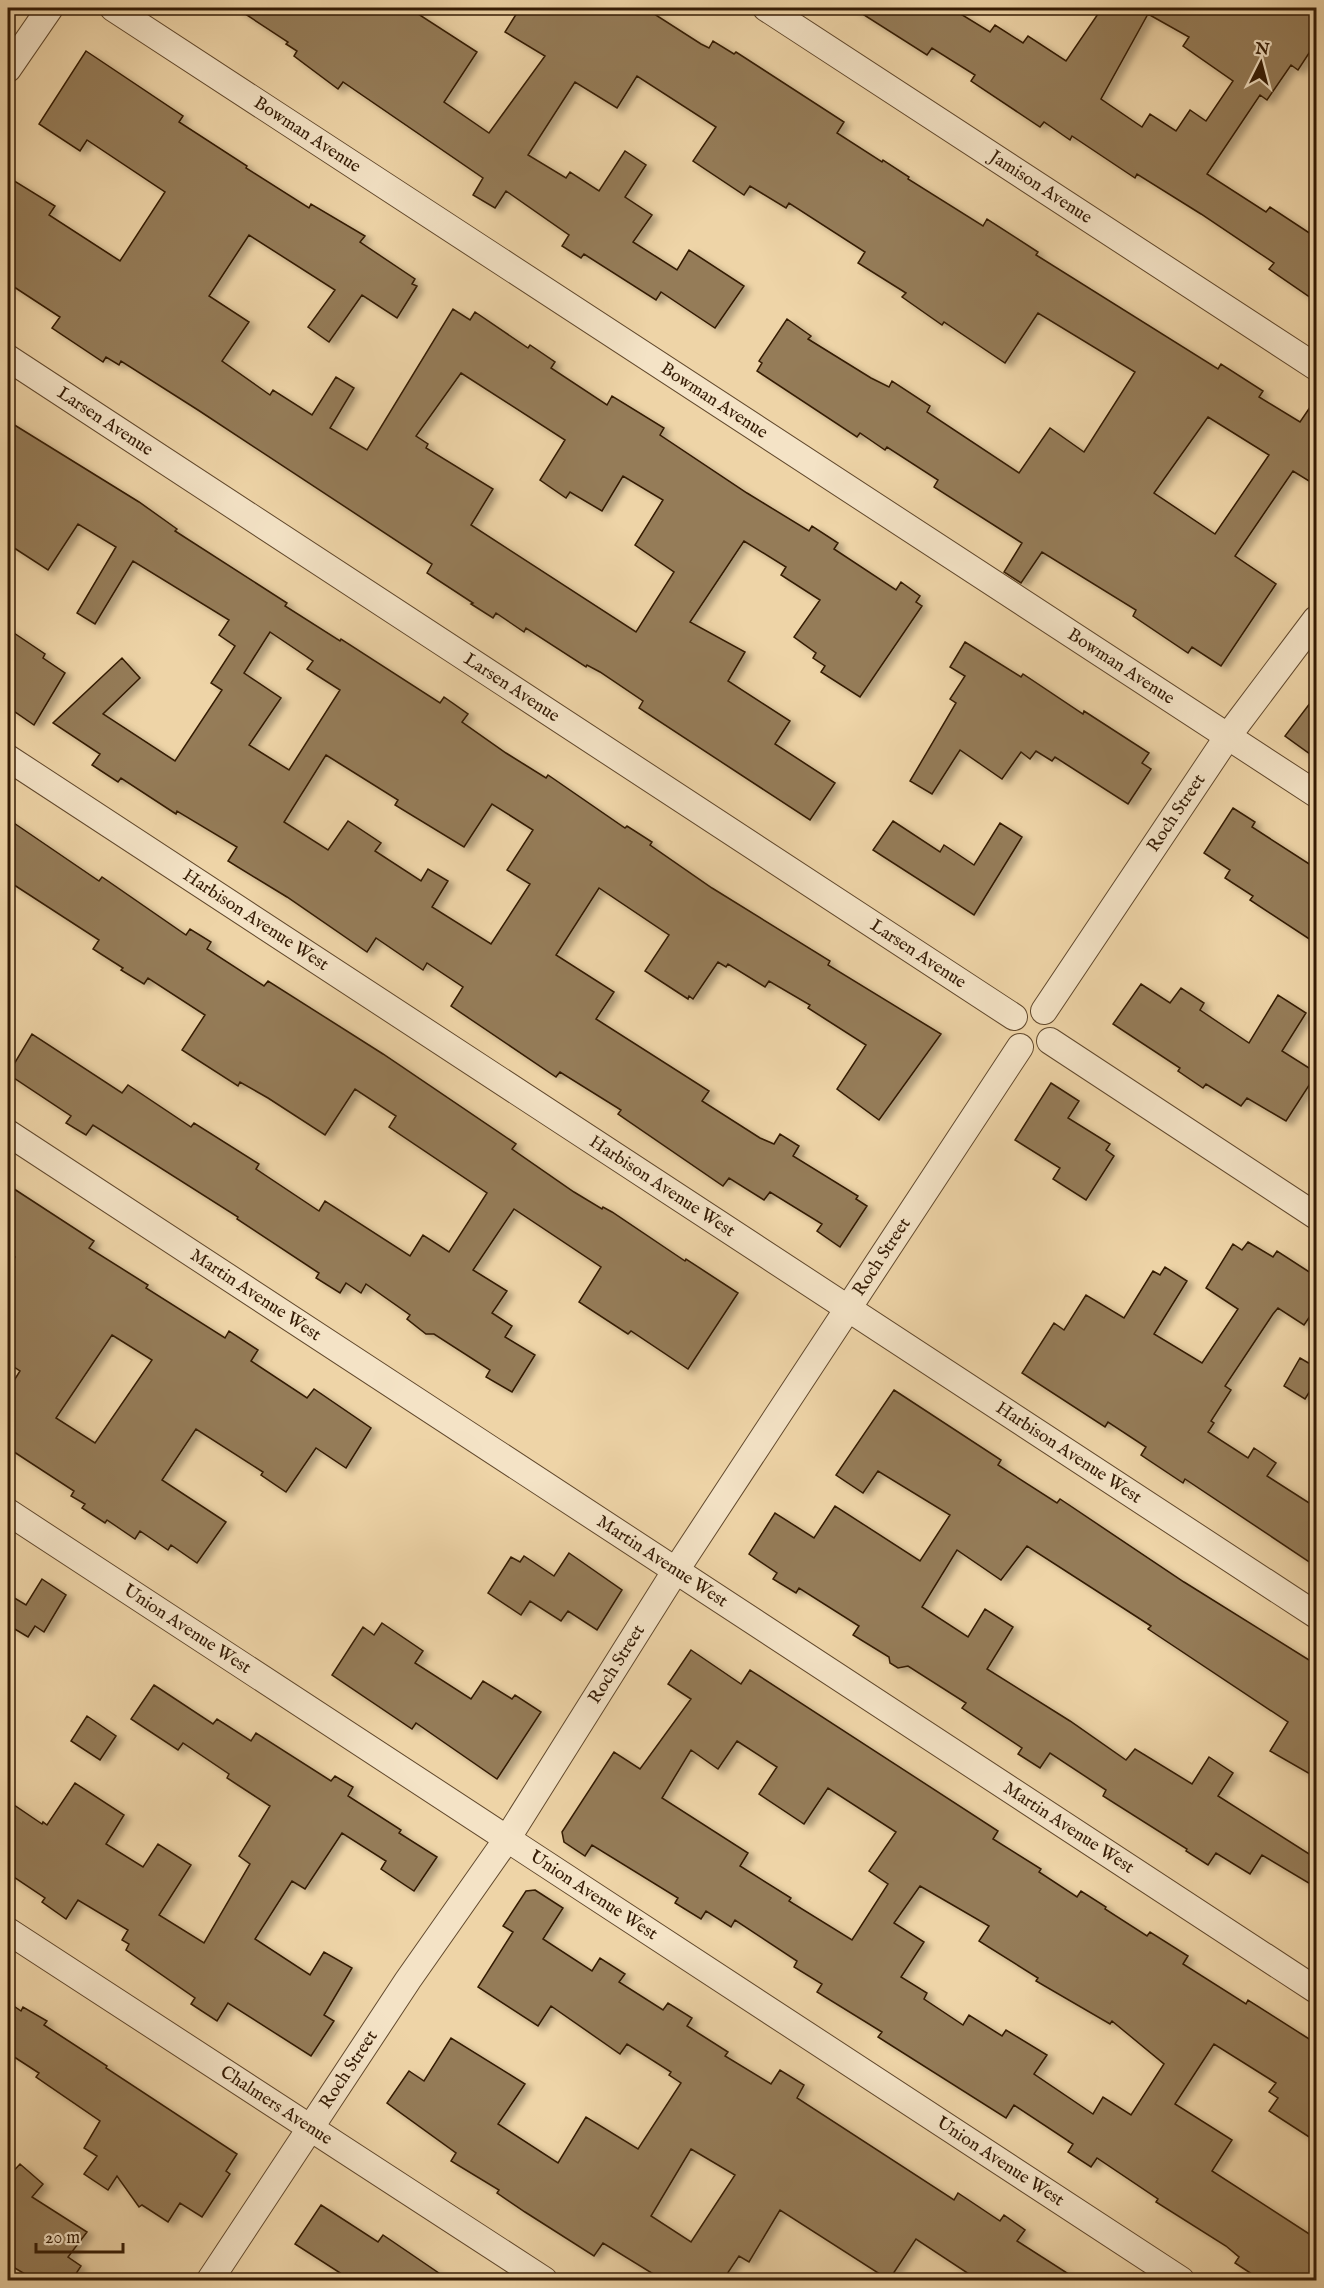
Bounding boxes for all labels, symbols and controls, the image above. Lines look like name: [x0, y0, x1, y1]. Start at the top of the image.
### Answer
north arrow: [1231, 33, 1291, 93]
text: N: [1253, 39, 1270, 61]
street label: Bowman Avenue: [249, 91, 365, 178]
street label: Jamison Avenue: [983, 144, 1096, 229]
street label: Bowman Avenue: [656, 357, 772, 444]
street label: Larsen Avenue: [53, 382, 157, 461]
street label: Bowman Avenue: [1063, 623, 1179, 710]
street label: Larsen Avenue: [459, 648, 564, 728]
street label: Roch Street: [1142, 770, 1211, 857]
street label: Harbison Avenue West: [178, 864, 333, 976]
street label: Larsen Avenue: [866, 914, 971, 994]
street label: Harbison Avenue West: [585, 1130, 739, 1243]
street label: Roch Street: [848, 1213, 916, 1301]
street label: Martin Avenue West: [186, 1244, 325, 1346]
street label: Harbison Avenue West: [991, 1397, 1146, 1509]
street label: Martin Avenue West: [592, 1510, 732, 1613]
street label: Union Avenue West: [119, 1579, 255, 1679]
street label: Roch Street: [583, 1620, 650, 1708]
street label: Martin Avenue West: [999, 1777, 1138, 1879]
street label: Union Avenue West: [525, 1845, 662, 1946]
street label: Roch Street: [315, 2026, 383, 2113]
street label: Chalmers Avenue: [216, 2061, 337, 2150]
street label: Union Avenue West: [932, 2111, 1069, 2212]
scale bar: [36, 2216, 123, 2254]
text: 20 m: [45, 2227, 80, 2250]

